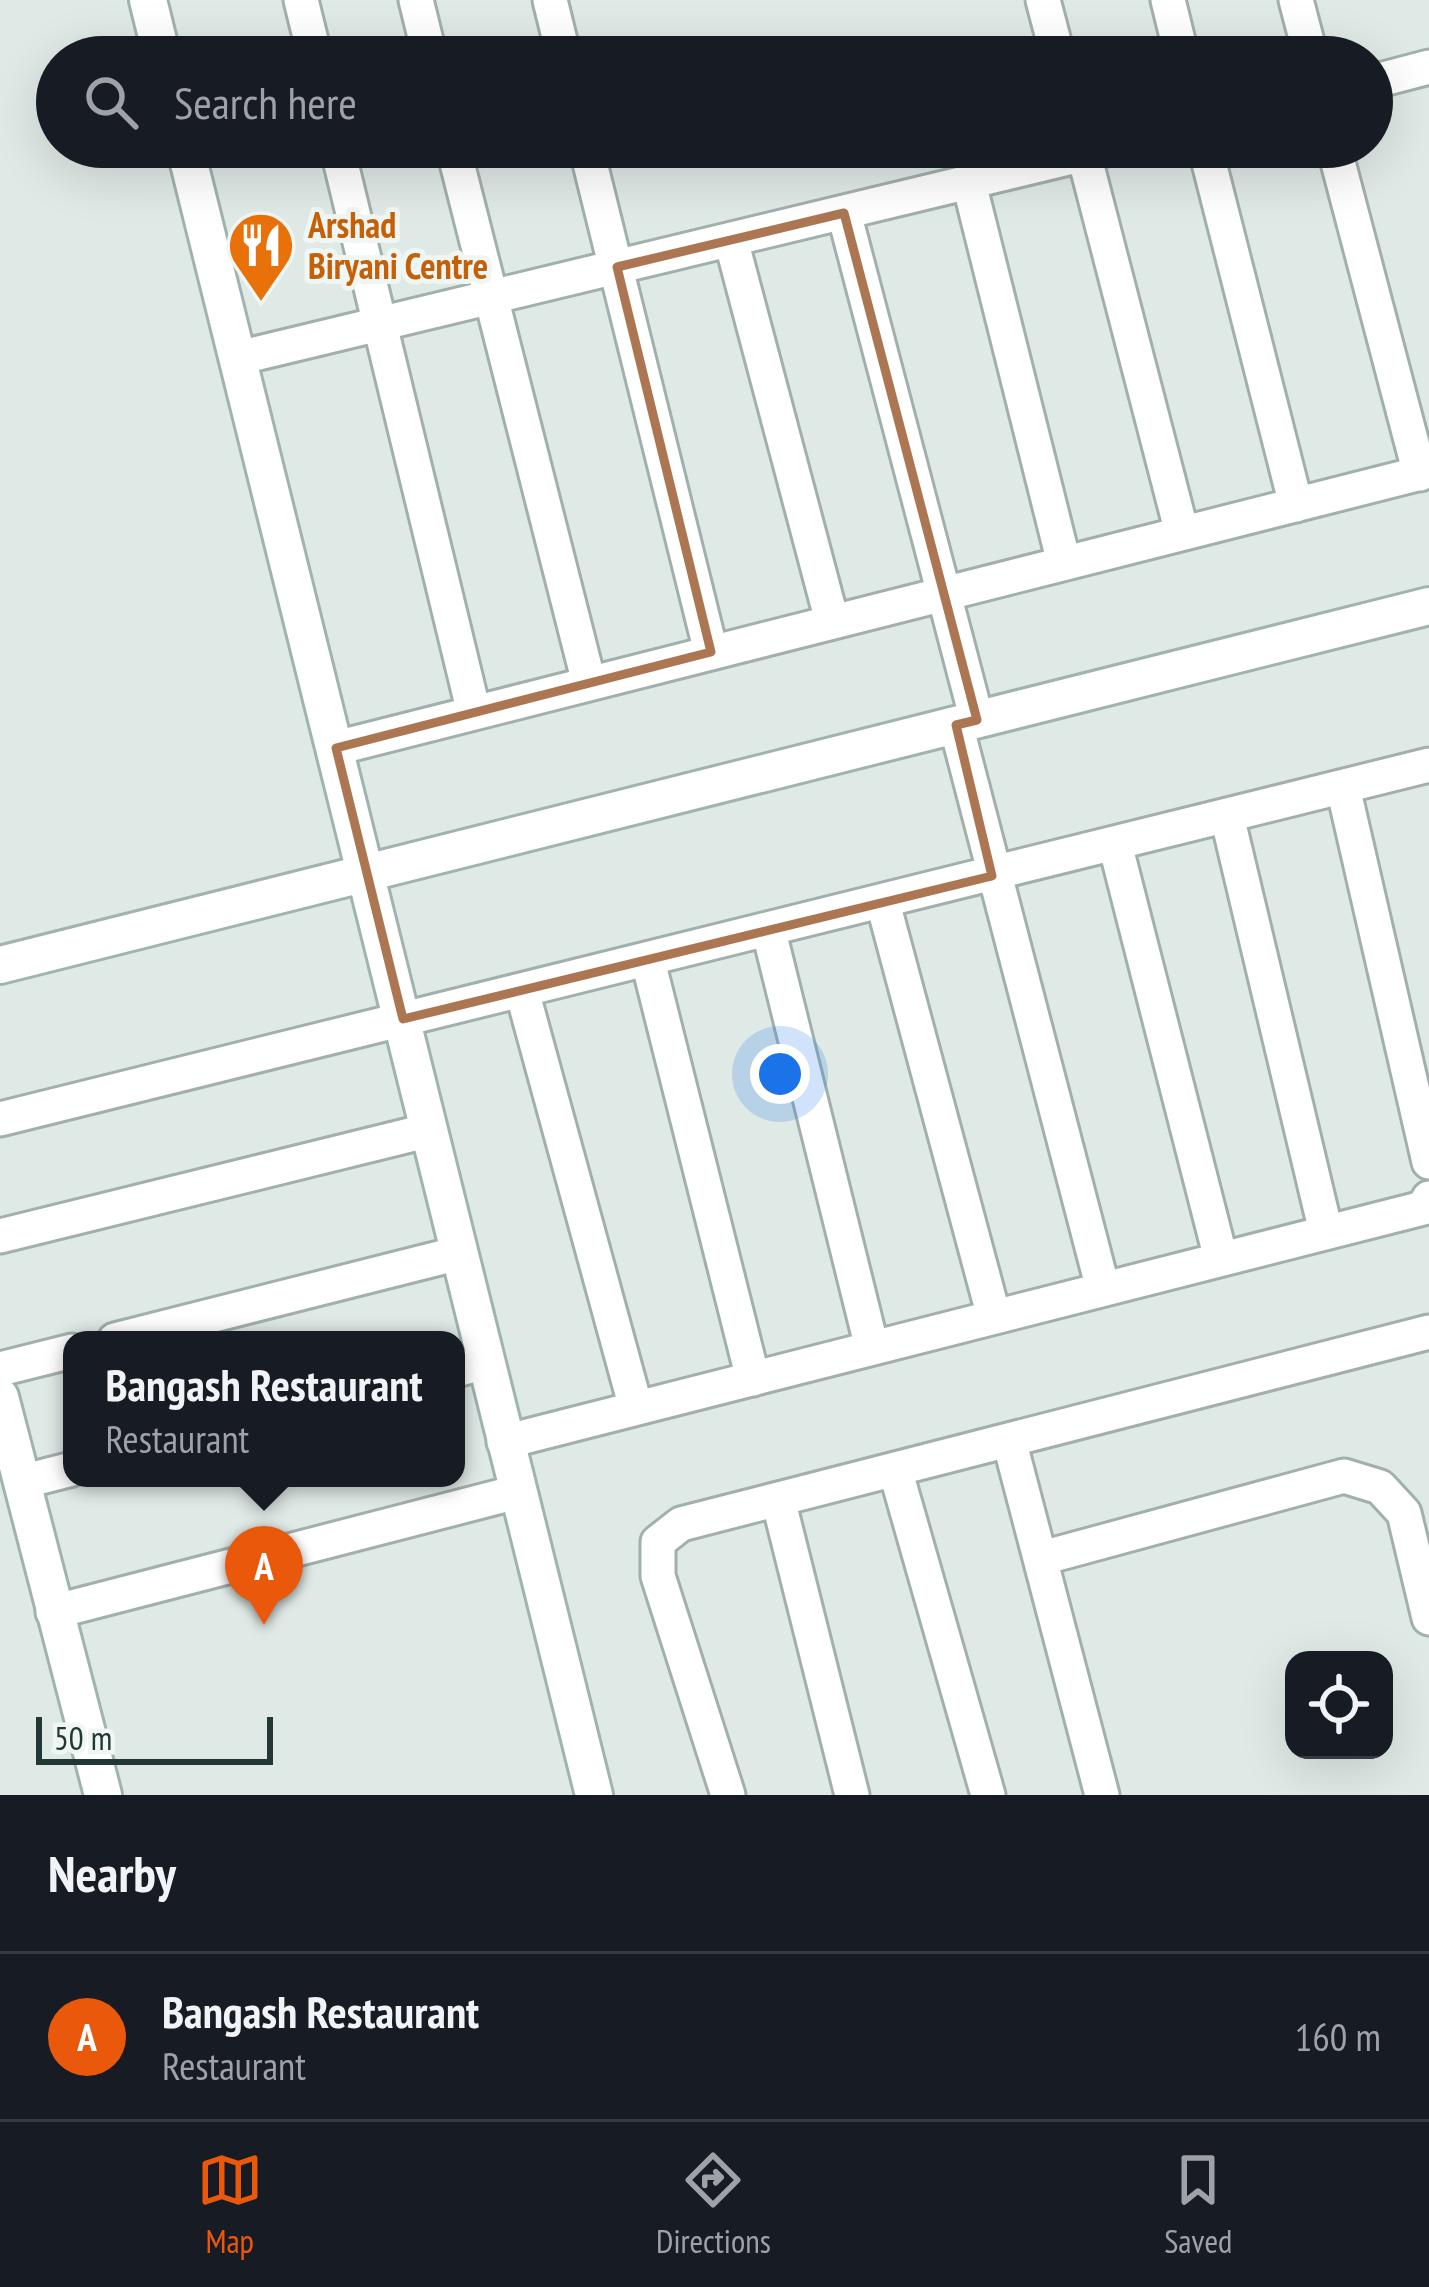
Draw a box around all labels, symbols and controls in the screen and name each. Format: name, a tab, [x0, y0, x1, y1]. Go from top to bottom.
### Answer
search box	[36, 36, 1393, 168]
icon: search	[78, 69, 144, 135]
text: Search here	[174, 73, 357, 131]
place label: Arshad Biryani Centre	[307, 201, 488, 289]
restaurant icon: Arshad Biryani Centre	[226, 210, 296, 304]
your location	[750, 1044, 810, 1104]
popup	[63, 1331, 465, 1487]
text: Bangash Restaurant	[105, 1355, 423, 1413]
text: Restaurant	[105, 1413, 249, 1464]
pin: A	[225, 1526, 303, 1625]
map controls	[1285, 1651, 1393, 1759]
button: locate	[1285, 1651, 1393, 1759]
scale bar	[36, 1711, 273, 1764]
text: 50 m	[54, 1716, 112, 1759]
text: Nearby	[48, 1840, 176, 1906]
text: Bangash Restaurant	[162, 1982, 479, 2040]
text: A	[77, 2011, 97, 2062]
text: 160 m	[1295, 2011, 1381, 2062]
text: Restaurant	[162, 2040, 306, 2091]
tab: Map	[197, 2147, 263, 2262]
tab: Directions	[656, 2147, 771, 2262]
tab: Saved	[1164, 2147, 1232, 2262]

